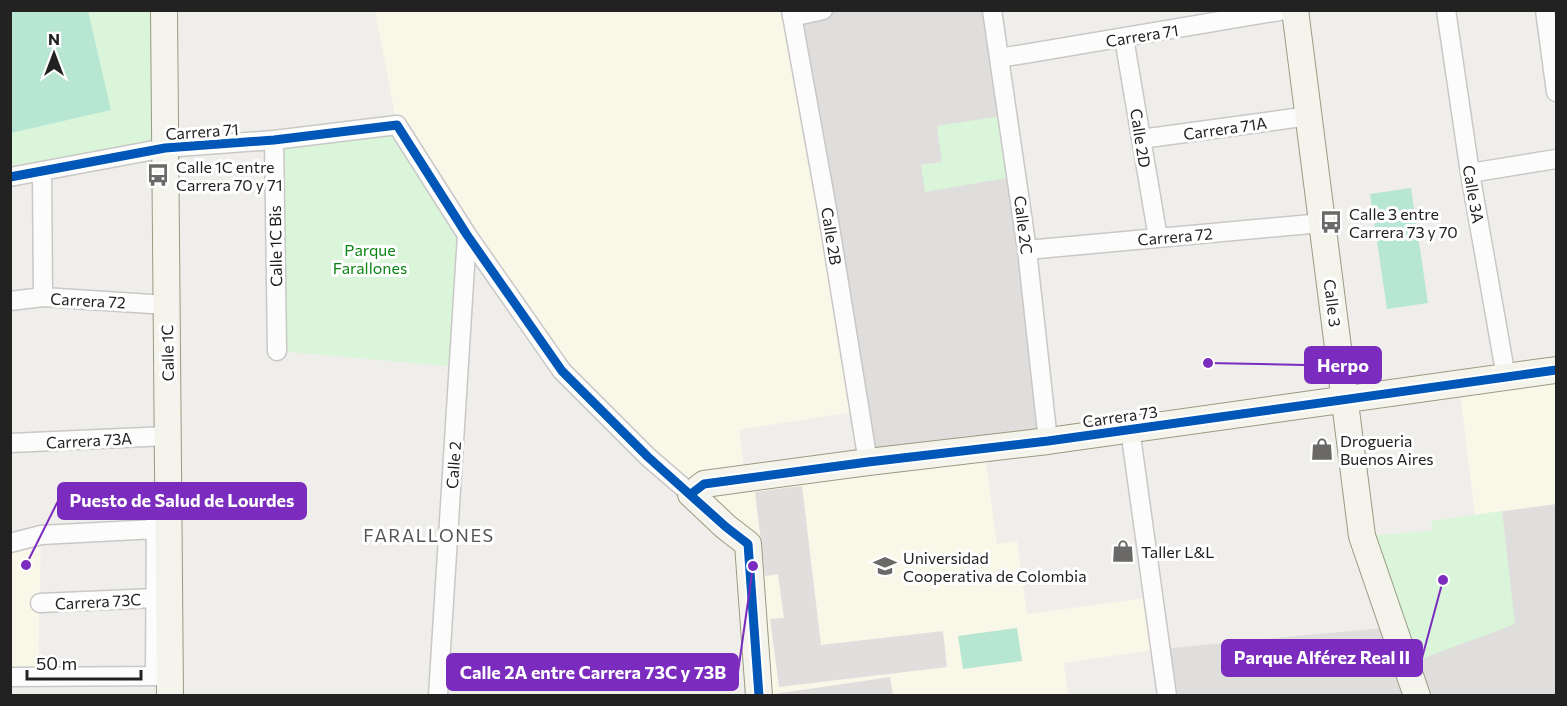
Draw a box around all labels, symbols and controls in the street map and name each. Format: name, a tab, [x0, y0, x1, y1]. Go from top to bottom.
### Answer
street label: Carrera 71	[1104, 20, 1180, 50]
north arrow	[24, 24, 84, 84]
text: N	[48, 29, 60, 48]
street label: Calle 2D	[1127, 107, 1155, 169]
street label: Carrera 71A	[1182, 113, 1268, 143]
street label: Carrera 71	[165, 119, 239, 143]
place label: Calle 1C entre Carrera 70 y 71	[176, 157, 282, 194]
bus stop icon: Calle 1C entre Carrera 70 y 71	[145, 162, 171, 188]
street label: Calle 3A	[1460, 163, 1488, 225]
street label: Calle 2C	[1011, 195, 1037, 255]
place label: Calle 3 entre Carrera 73 y 70	[1349, 204, 1458, 241]
street label: Calle 1C Bis	[265, 205, 285, 287]
street label: Calle 2B	[818, 206, 846, 266]
bus stop icon: Calle 3 entre Carrera 73 y 70	[1318, 209, 1344, 235]
street label: Carrera 72	[1137, 223, 1213, 249]
park label: Parque Farallones	[333, 240, 407, 277]
street label: Calle 3	[1321, 278, 1345, 328]
street label: Carrera 72	[50, 289, 126, 311]
street label: Calle 1C	[157, 324, 177, 382]
callout: Herpo	[1305, 347, 1381, 383]
text: Herpo	[1317, 354, 1369, 376]
street label: Carrera 73	[1081, 401, 1159, 431]
street label: Carrera 73A	[45, 428, 133, 452]
place label: Drogueria Buenos Aires	[1340, 431, 1434, 468]
shop icon: Drogueria Buenos Aires	[1309, 436, 1335, 462]
street label: Calle 2	[442, 440, 464, 490]
callout: Puesto de Salud de Lourdes	[58, 483, 306, 519]
text: Puesto de Salud de Lourdes	[70, 489, 294, 511]
district label: FARALLONES	[363, 524, 495, 546]
shop icon: Taller L&L	[1110, 538, 1136, 564]
place label: Taller L&L	[1141, 542, 1214, 561]
place label: Universidad Cooperativa de Colombia	[903, 548, 1087, 585]
school or university icon: Universidad Cooperativa de Colombia	[872, 553, 898, 579]
street label: Carrera 73C	[54, 589, 142, 613]
callout: Parque Alférez Real II	[1222, 640, 1422, 676]
scale bar	[27, 643, 141, 681]
text: Parque Alférez Real II	[1234, 646, 1410, 668]
text: 50 m	[36, 652, 77, 674]
callout: Calle 2A entre Carrera 73C y 73B	[447, 654, 738, 690]
text: Calle 2A entre Carrera 73C y 73B	[460, 661, 726, 683]

